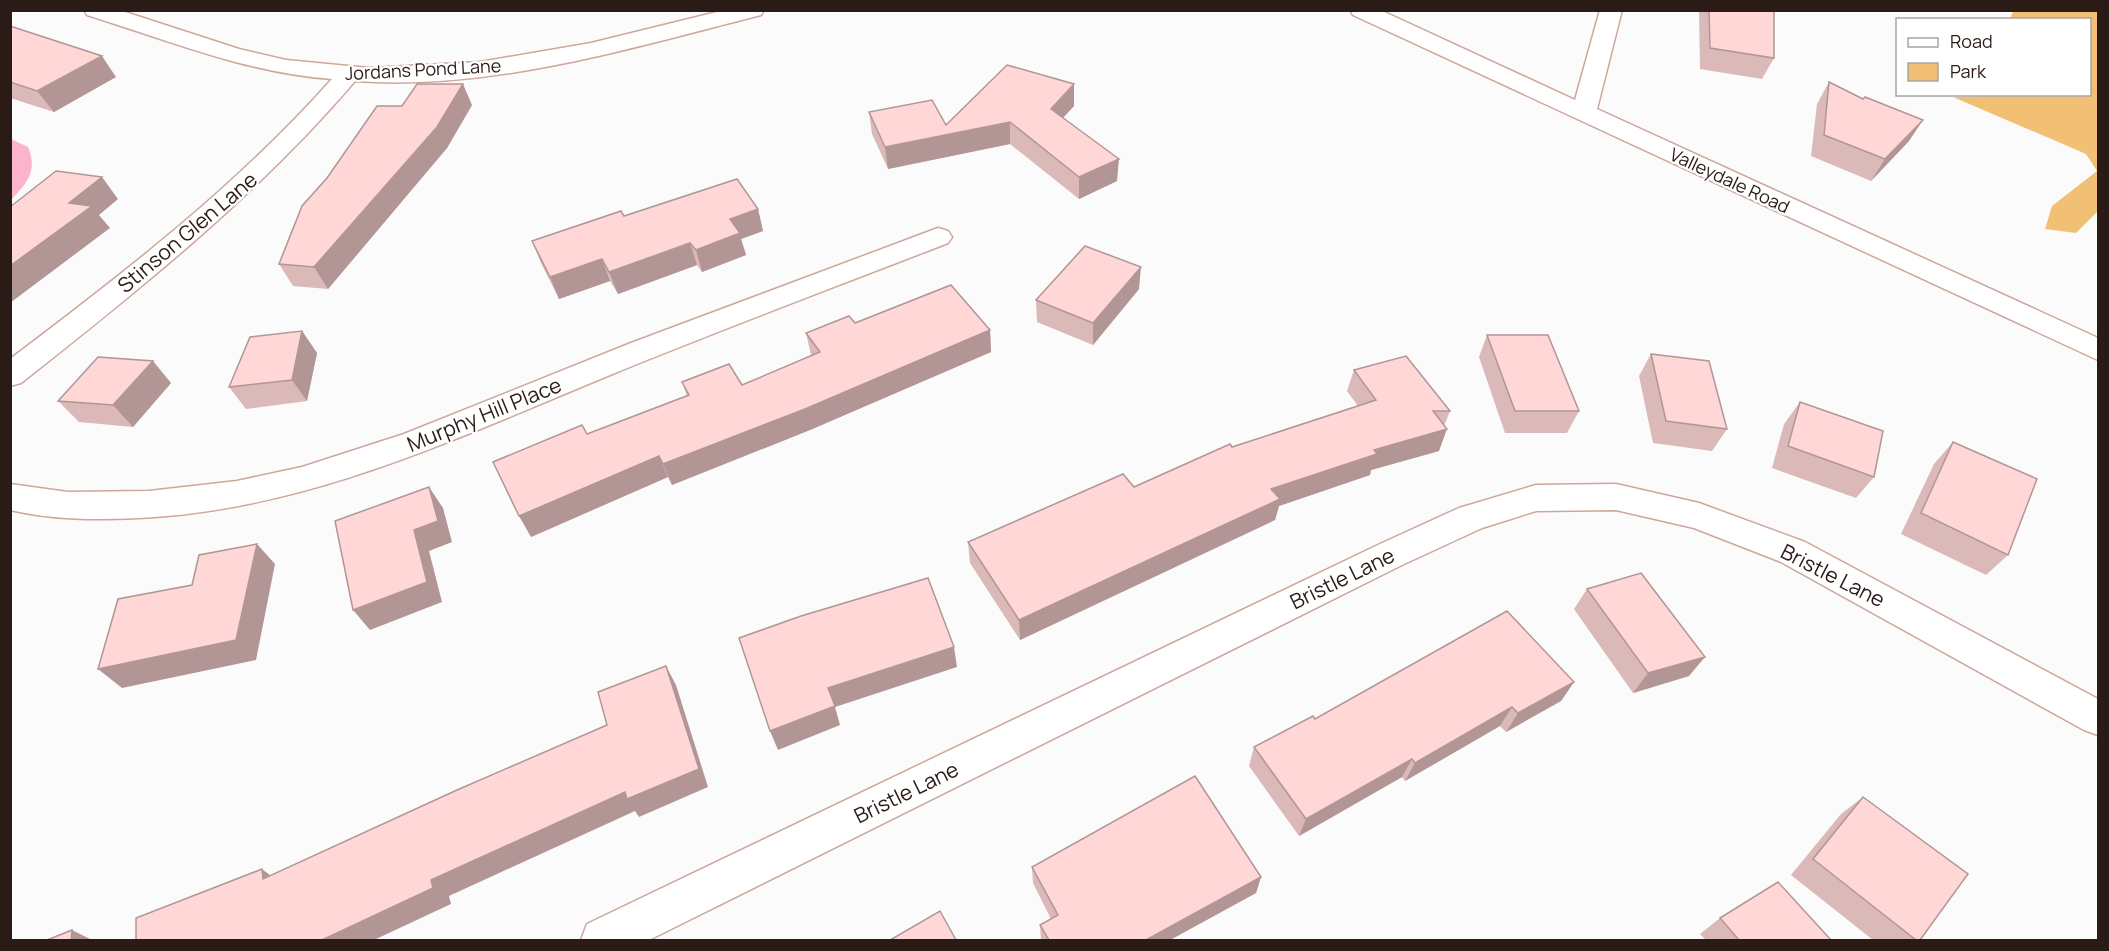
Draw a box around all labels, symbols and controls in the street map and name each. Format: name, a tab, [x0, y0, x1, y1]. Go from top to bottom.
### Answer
legend	[1896, 18, 2091, 96]
text: Road	[1950, 29, 1993, 53]
street label: Jordans Pond Lane	[344, 53, 502, 85]
text: Park	[1950, 59, 1987, 83]
street label: Valleydale Road	[1666, 142, 1794, 218]
street label: Stinson Glen Lane	[111, 165, 263, 299]
street label: Murphy Hill Place	[403, 370, 565, 458]
street label: Bristle Lane	[1776, 537, 1890, 613]
street label: Bristle Lane	[1285, 541, 1399, 615]
street label: Bristle Lane	[849, 755, 963, 829]

